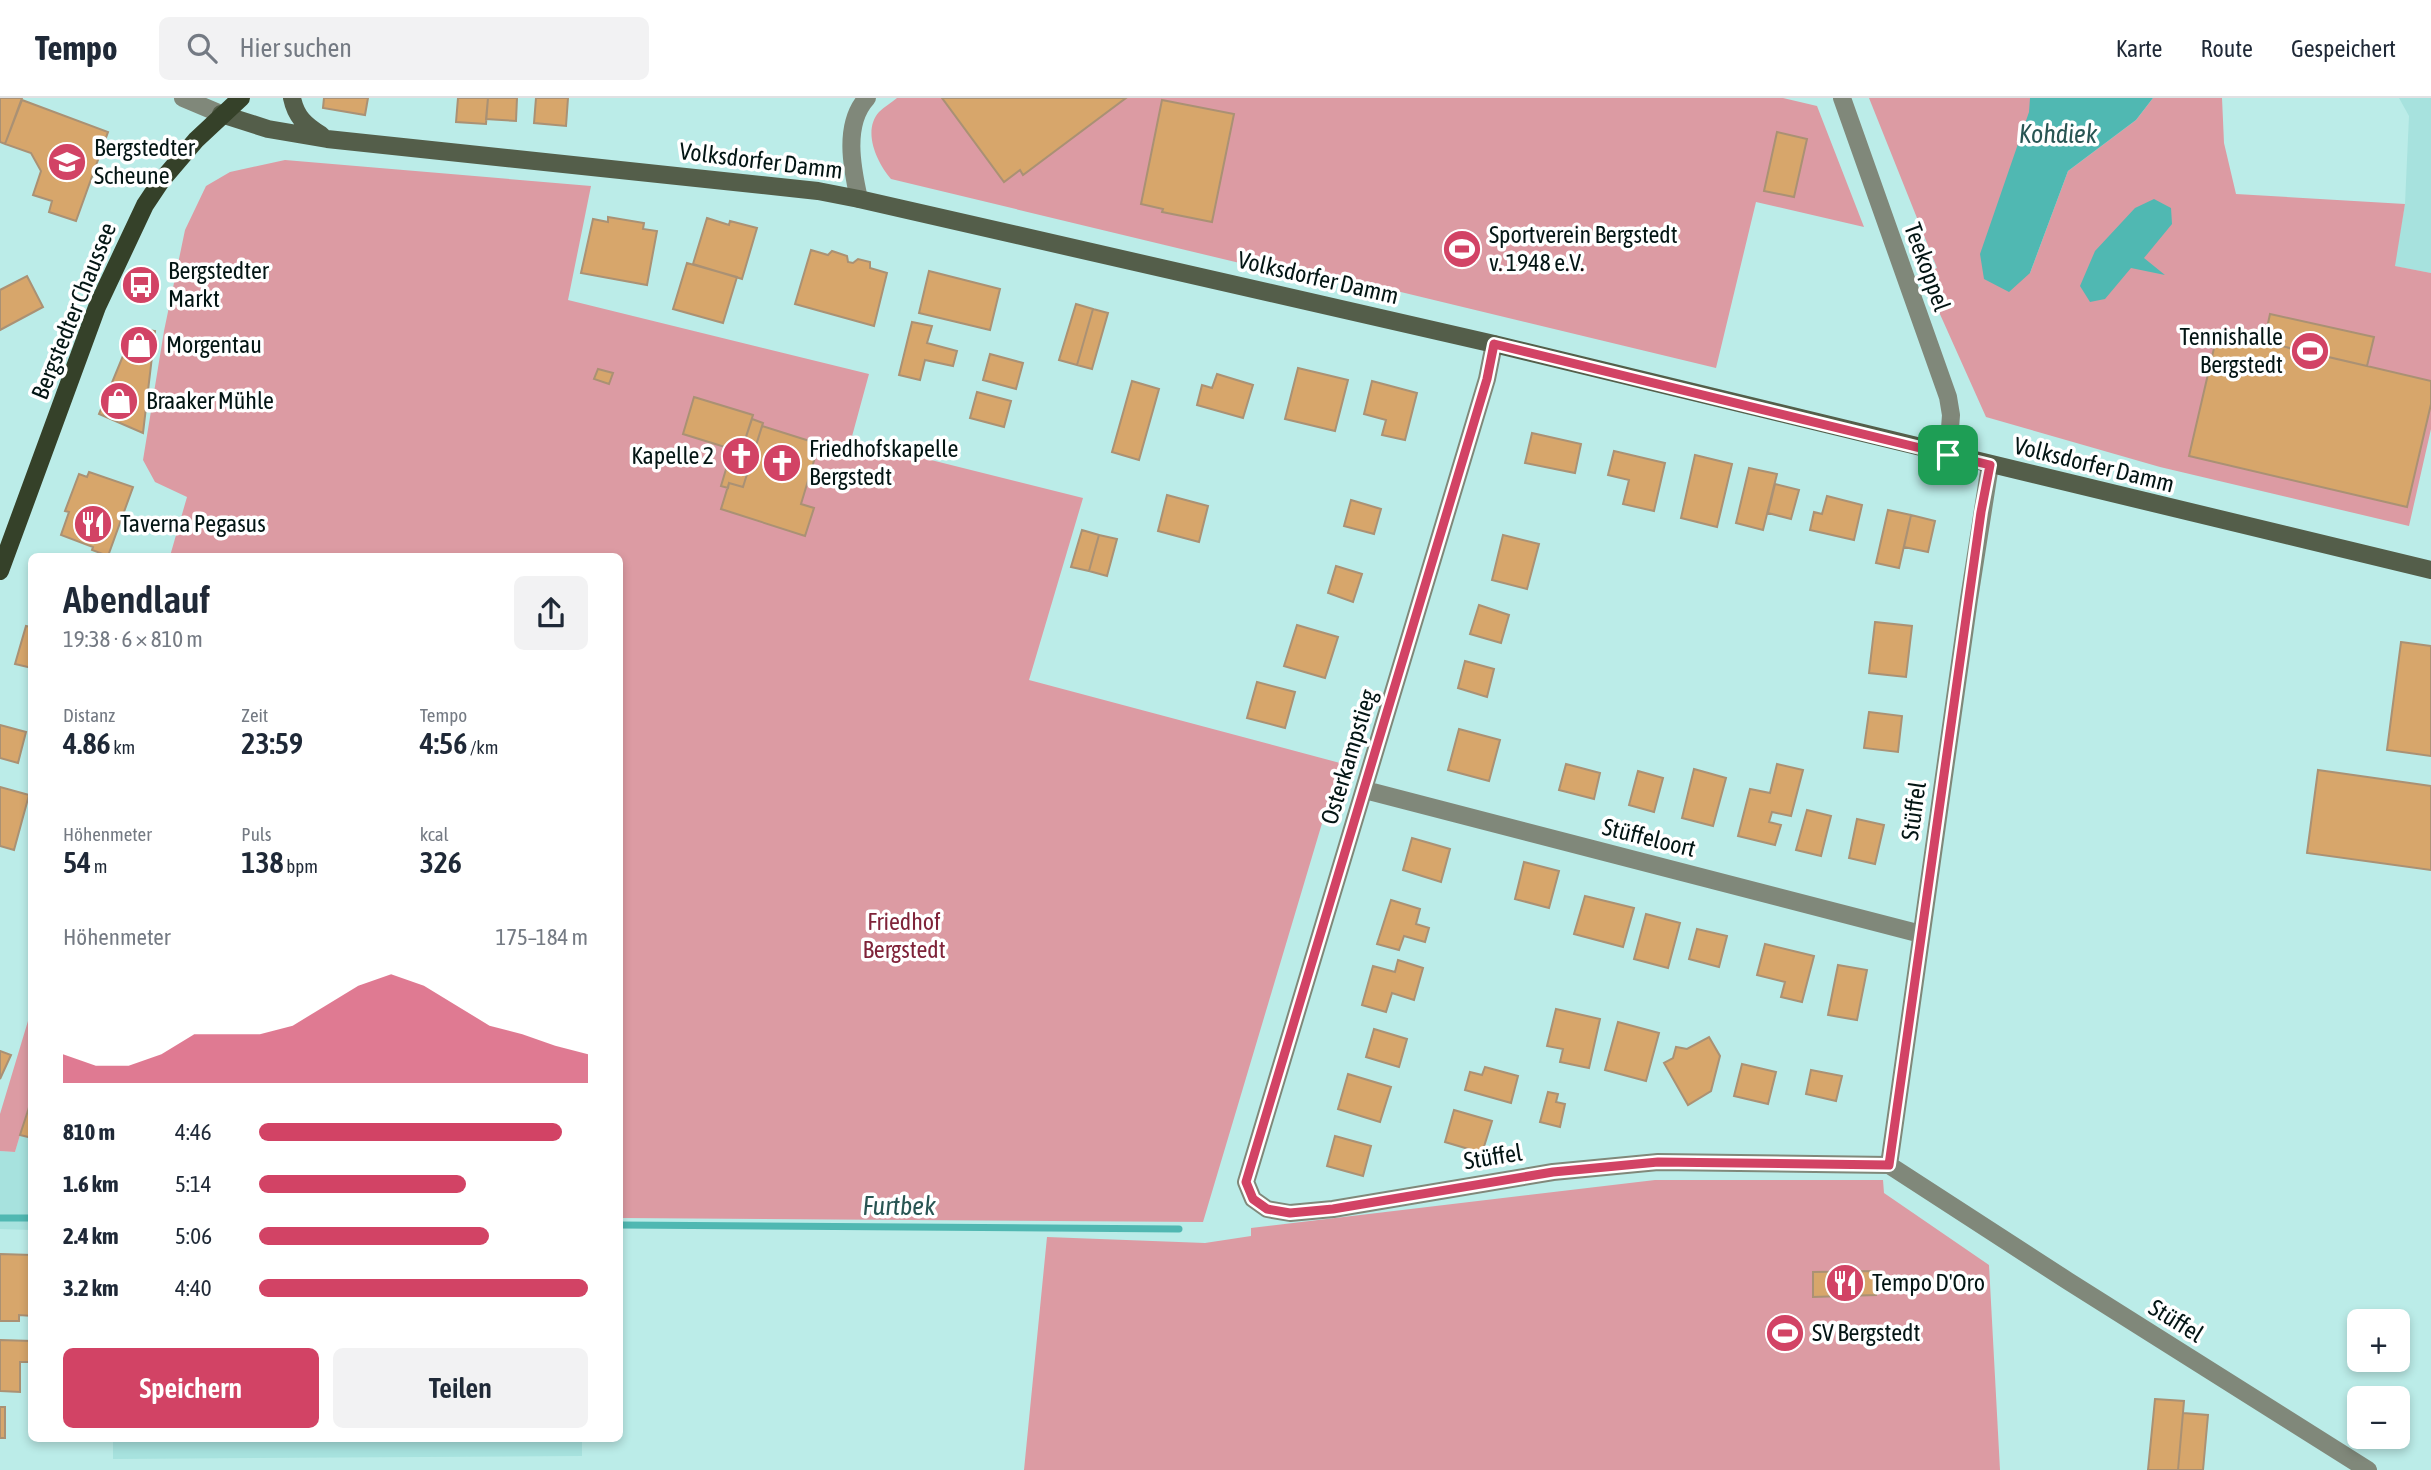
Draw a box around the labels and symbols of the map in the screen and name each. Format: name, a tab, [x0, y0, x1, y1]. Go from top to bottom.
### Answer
water label: Kohdiek	[2019, 119, 2098, 149]
place label: Bergstedter Scheune	[94, 134, 196, 189]
street label: Volksdorfer Damm	[678, 137, 844, 184]
school or university icon: Bergstedter Scheune	[46, 141, 88, 183]
street label: Bergstedter Chaussee	[26, 219, 121, 403]
street label: Teekoppel	[1899, 219, 1956, 315]
place label: Sportverein Bergstedt v. 1948 e.V.	[1489, 221, 1678, 276]
sports icon: Sportverein Bergstedt v. 1948 e.V.	[1441, 228, 1483, 270]
street label: Volksdorfer Damm	[1235, 246, 1401, 309]
place label: Bergstedter Markt	[168, 257, 270, 312]
bus stop icon: Bergstedter Markt	[120, 264, 162, 306]
place label: Tennishalle Bergstedt	[2180, 323, 2283, 378]
shop icon: Morgentau	[118, 324, 160, 366]
sports icon: Tennishalle Bergstedt	[2289, 330, 2331, 372]
place label: Morgentau	[166, 331, 262, 358]
shop icon: Braaker Mühle	[98, 380, 140, 422]
place label: Braaker Mühle	[146, 387, 274, 414]
pin	[1918, 425, 1978, 485]
street label: Volksdorfer Damm	[2011, 432, 2177, 497]
church icon: Kapelle 2	[720, 435, 762, 477]
place label: Friedhofskapelle Bergstedt	[809, 435, 958, 490]
place label: Kapelle 2	[631, 442, 714, 469]
church icon: Friedhofskapelle Bergstedt	[761, 442, 803, 484]
restaurant icon: Taverna Pegasus	[72, 503, 114, 545]
place label: Taverna Pegasus	[120, 510, 266, 537]
street label: Osterkampstieg	[1315, 685, 1382, 828]
street label: Stüffel	[1896, 779, 1931, 842]
street label: Stüffeloort	[1600, 813, 1699, 862]
park label: Friedhof Bergstedt	[862, 908, 946, 963]
street label: Stüffel	[1462, 1138, 1525, 1174]
water label: Furtbek	[862, 1191, 936, 1221]
restaurant icon: Tempo D'Oro	[1824, 1262, 1866, 1304]
place label: Tempo D'Oro	[1872, 1269, 1985, 1296]
street label: Stüffel	[2144, 1294, 2209, 1348]
sports icon: SV Bergstedt	[1764, 1312, 1806, 1354]
place label: SV Bergstedt	[1812, 1319, 1920, 1346]

